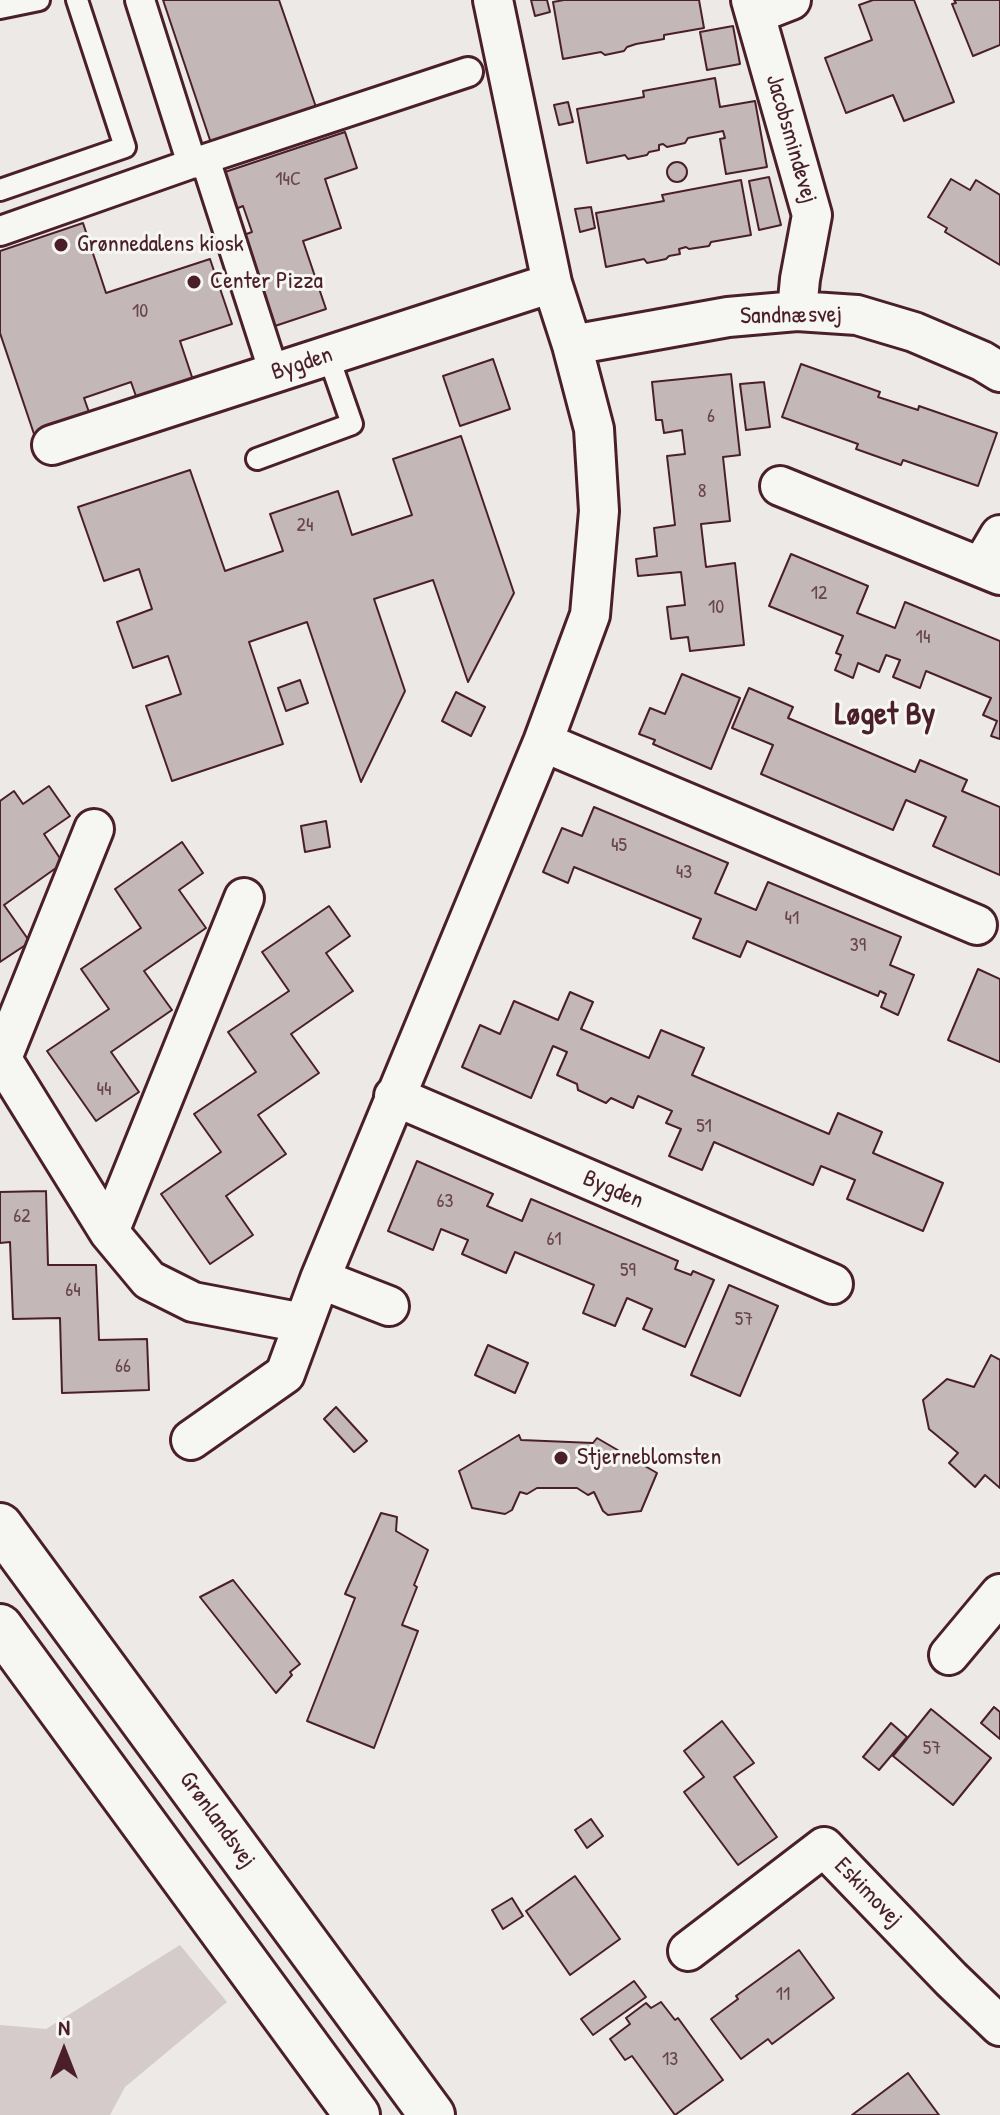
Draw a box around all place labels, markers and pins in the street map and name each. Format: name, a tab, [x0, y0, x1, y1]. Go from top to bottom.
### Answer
place label: Grønnedalens kiosk	[77, 231, 244, 259]
marker: Grønnedalens kiosk	[52, 236, 70, 254]
place label: Center Pizza	[210, 268, 323, 296]
marker: Center Pizza	[185, 273, 203, 291]
place label: Stjerneblomsten	[577, 1444, 721, 1472]
marker: Stjerneblomsten	[552, 1449, 570, 1467]

